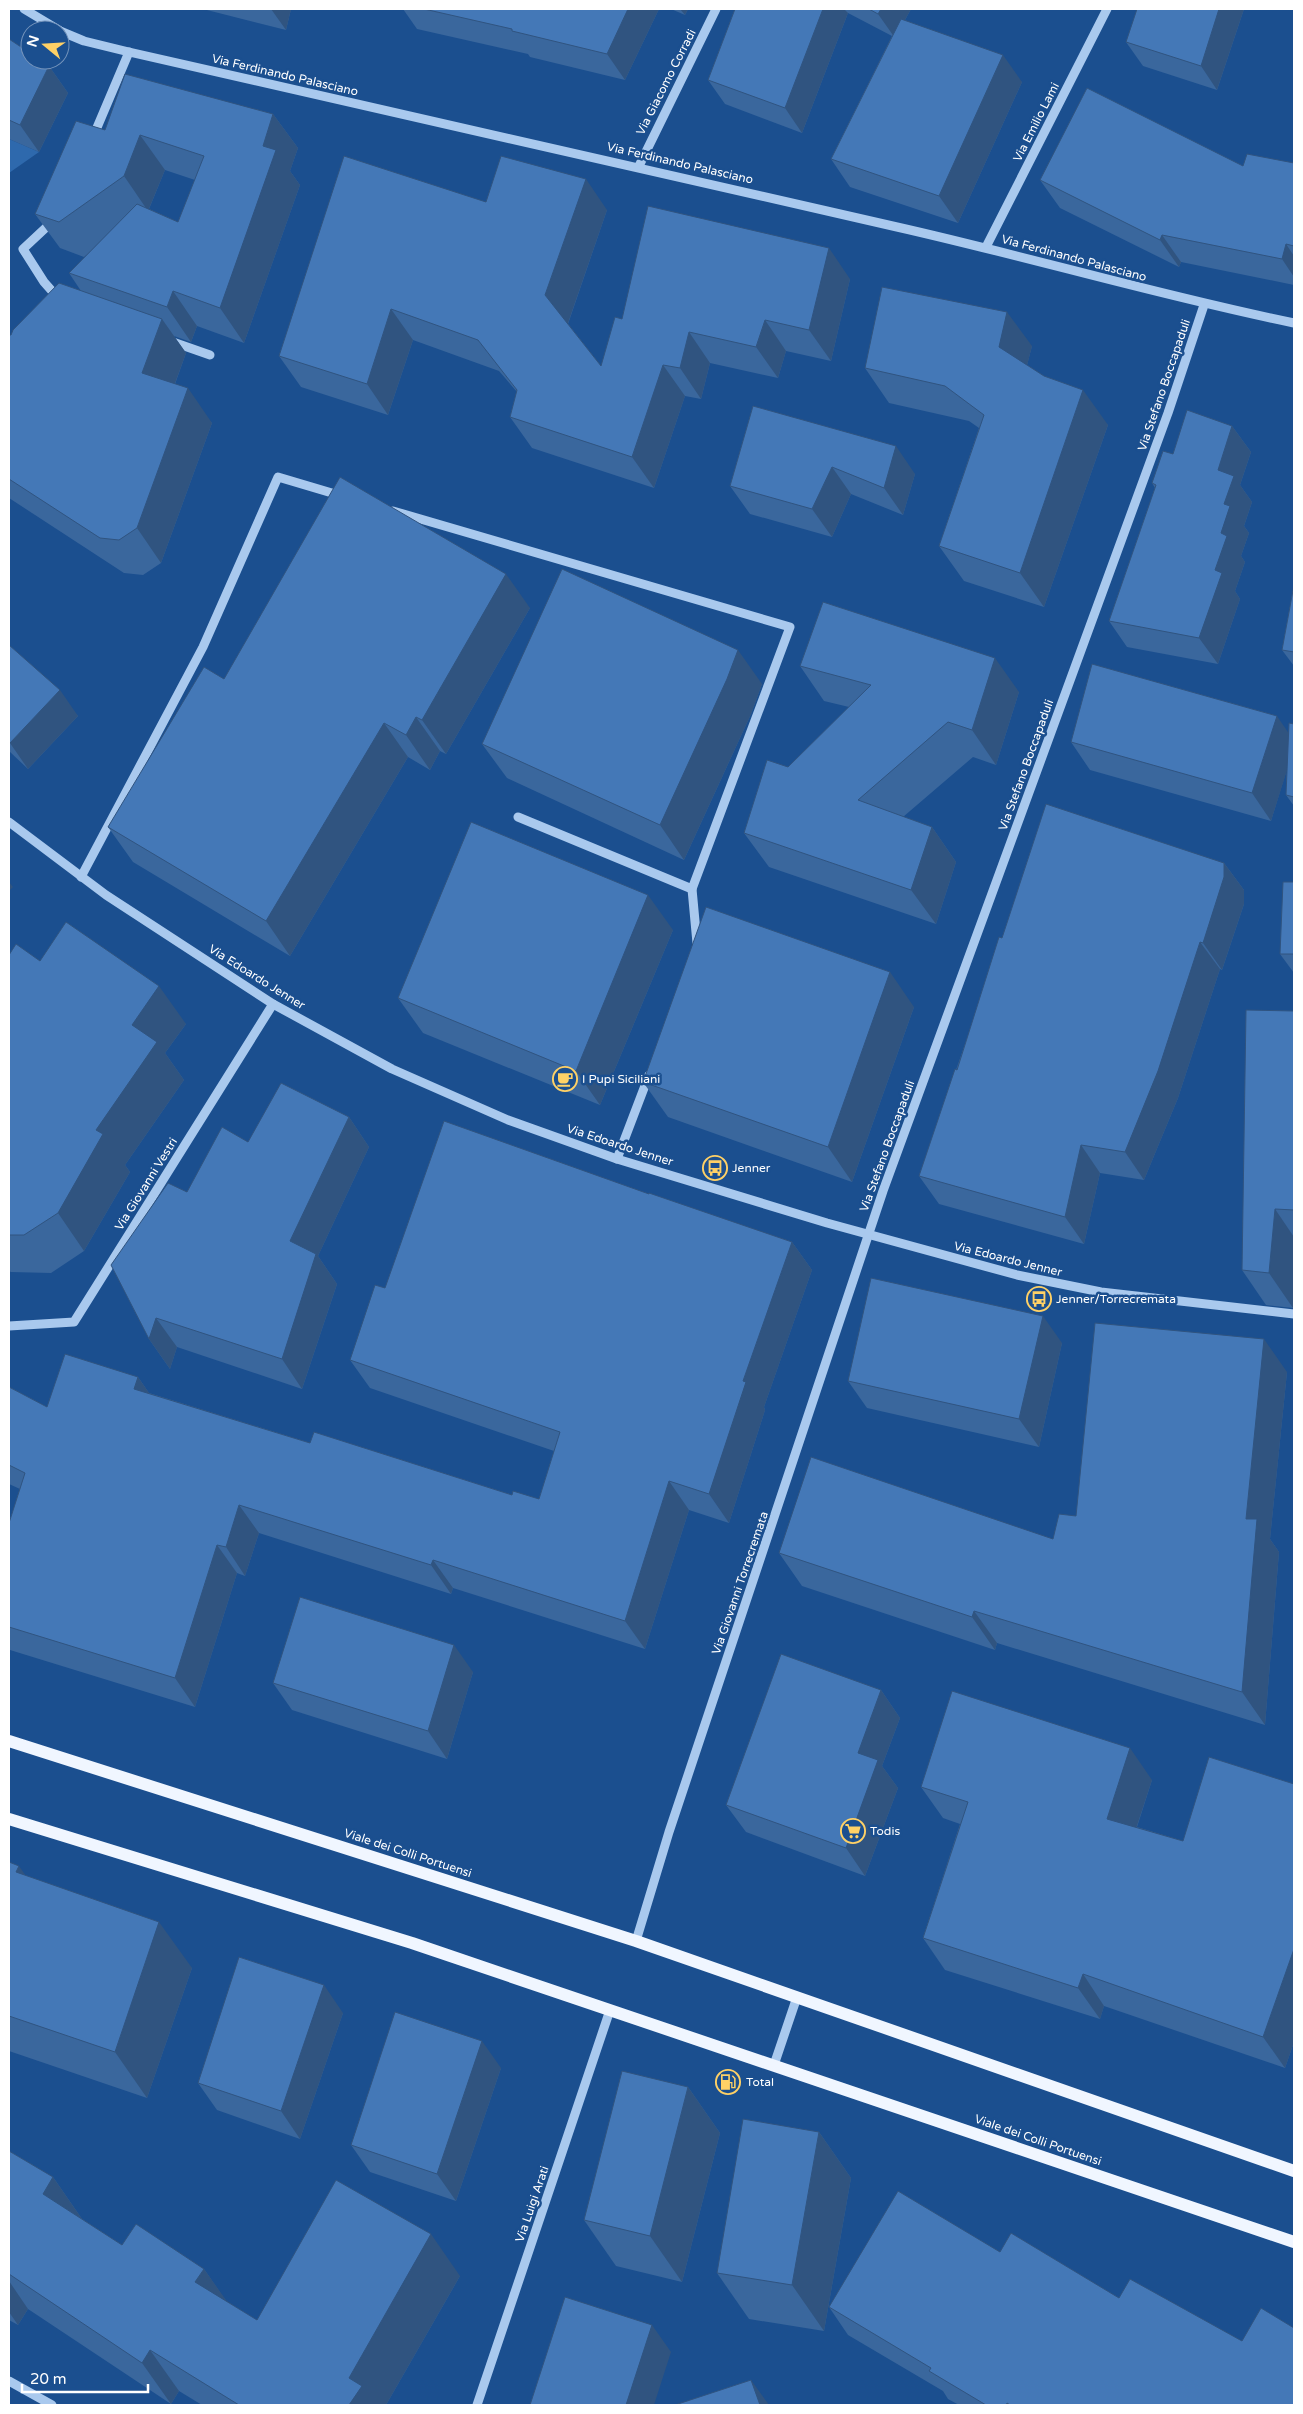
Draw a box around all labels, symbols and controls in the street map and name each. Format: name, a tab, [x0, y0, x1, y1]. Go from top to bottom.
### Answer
north arrow	[20, 20, 70, 70]
street label: Via Giacomo Corradi	[633, 27, 699, 137]
text: N	[23, 33, 43, 49]
street label: Via Ferdinando Palasciano	[210, 51, 360, 99]
street label: Via Emilio Lami	[1010, 80, 1062, 164]
street label: Via Ferdinando Palasciano	[605, 139, 755, 187]
street label: Via Ferdinando Palasciano	[1000, 232, 1148, 284]
street label: Via Stefano Boccapaduli	[1135, 317, 1193, 453]
street label: Via Stefano Boccapaduli	[996, 698, 1056, 832]
street label: Via Edoardo Jenner	[206, 942, 308, 1013]
cafe icon: I Pupi Siciliani	[552, 1066, 578, 1092]
place label: I Pupi Siciliani	[582, 1072, 660, 1086]
street label: Via Stefano Boccapaduli	[857, 1079, 917, 1213]
street label: Via Edoardo Jenner	[565, 1121, 675, 1169]
street label: Via Giovanni Vestri	[112, 1135, 180, 1233]
bus stop icon: Jenner	[702, 1155, 728, 1181]
place label: Jenner	[732, 1161, 771, 1175]
street label: Via Edoardo Jenner	[952, 1239, 1064, 1279]
bus stop icon: Jenner/Torrecremata	[1026, 1286, 1052, 1312]
place label: Jenner/Torrecremata	[1056, 1292, 1176, 1306]
street label: Via Giovanni Torrecremata	[709, 1510, 771, 1656]
supermarket icon: Todis	[840, 1818, 866, 1844]
place label: Todis	[870, 1824, 900, 1838]
street label: Viale dei Colli Portuensi	[342, 1826, 474, 1880]
fuel station icon: Total	[715, 2069, 741, 2095]
place label: Total	[746, 2075, 774, 2089]
street label: Viale dei Colli Portuensi	[973, 2112, 1103, 2168]
street label: Via Luigi Arati	[512, 2164, 552, 2244]
scale bar	[22, 2362, 149, 2394]
text: 20 m	[30, 2370, 67, 2388]

